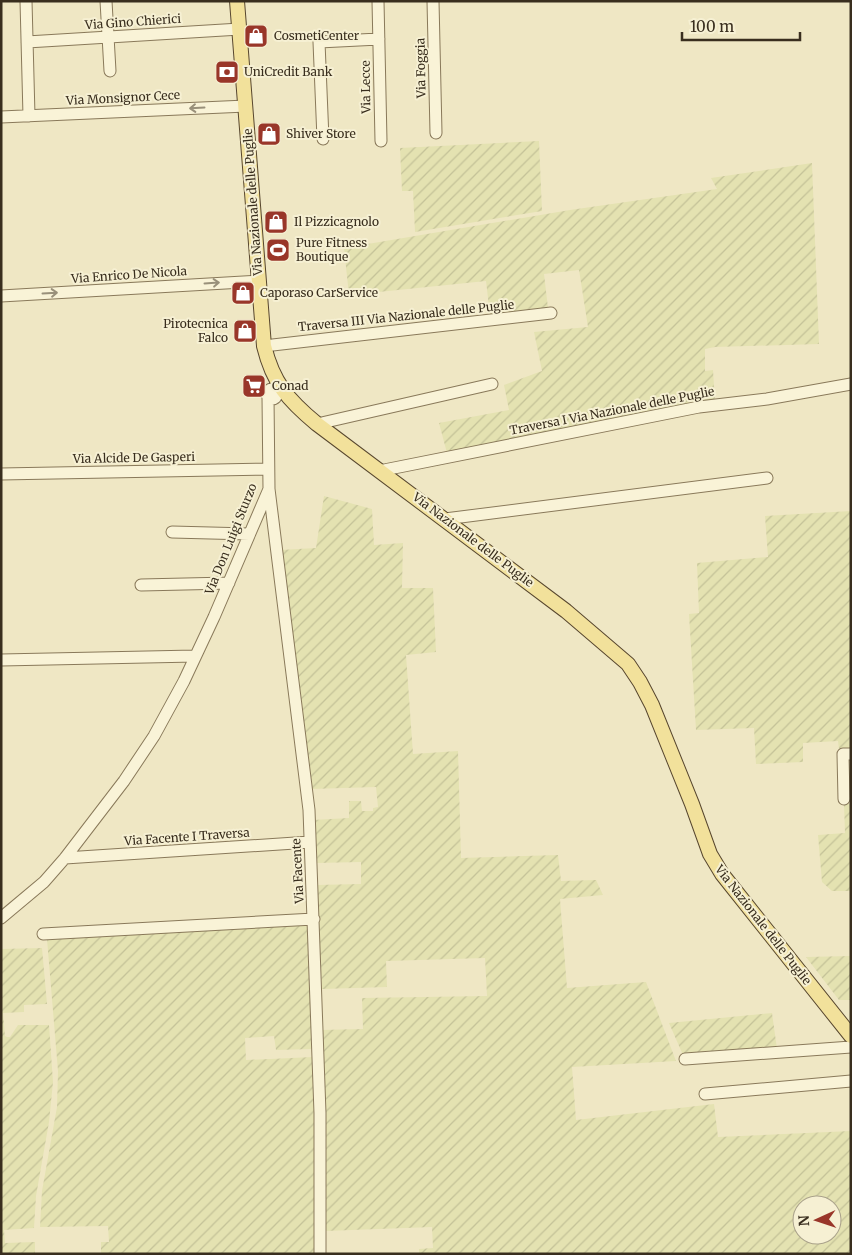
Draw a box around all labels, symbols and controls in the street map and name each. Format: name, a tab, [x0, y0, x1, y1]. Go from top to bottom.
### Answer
scale bar	[682, 10, 800, 42]
street label: Via Gino Chierici	[83, 11, 182, 32]
text: 100 m	[690, 17, 734, 36]
shop icon: CosmetiCenter	[243, 23, 269, 49]
place label: CosmetiCenter	[274, 28, 360, 43]
street label: Via Foggia	[412, 37, 429, 99]
bank icon: UniCredit Bank	[214, 59, 240, 85]
street label: Via Lecce	[358, 60, 373, 115]
place label: UniCredit Bank	[244, 64, 333, 79]
street label: Via Monsignor Cece	[65, 87, 180, 108]
one-way arrow	[189, 104, 205, 113]
shop icon: Shiver Store	[256, 121, 282, 147]
place label: Shiver Store	[286, 126, 356, 141]
street label: Via Nazionale delle Puglie	[240, 128, 265, 277]
shop icon: Il Pizzicagnolo	[263, 209, 289, 235]
place label: Il Pizzicagnolo	[294, 214, 379, 229]
place label: Pure Fitness Boutique	[296, 235, 367, 264]
sports icon: Pure Fitness Boutique	[265, 237, 291, 263]
street label: Via Enrico De Nicola	[70, 263, 188, 286]
one-way arrow	[204, 279, 220, 288]
shop icon: Caporaso CarService	[230, 280, 256, 306]
place label: Caporaso CarService	[260, 285, 378, 300]
one-way arrow	[42, 289, 58, 298]
street label: Traversa III Via Nazionale delle Puglie	[297, 297, 515, 334]
place label: Pirotecnica Falco	[163, 316, 229, 345]
shop icon: Pirotecnica Falco	[232, 318, 258, 344]
supermarket icon: Conad	[241, 373, 267, 399]
place label: Conad	[272, 378, 308, 393]
street label: Traversa I Via Nazionale delle Puglie	[508, 383, 716, 438]
street label: Via Alcide De Gasperi	[72, 449, 195, 466]
street label: Via Don Luigi Sturzo	[201, 481, 260, 598]
street label: Via Nazionale delle Puglie	[409, 489, 537, 590]
street label: Via Facente I Traversa	[123, 825, 251, 848]
street label: Via Facente	[288, 838, 307, 905]
street label: Via Nazionale delle Puglie	[711, 861, 815, 987]
north arrow	[792, 1195, 842, 1245]
text: N	[795, 1215, 813, 1227]

